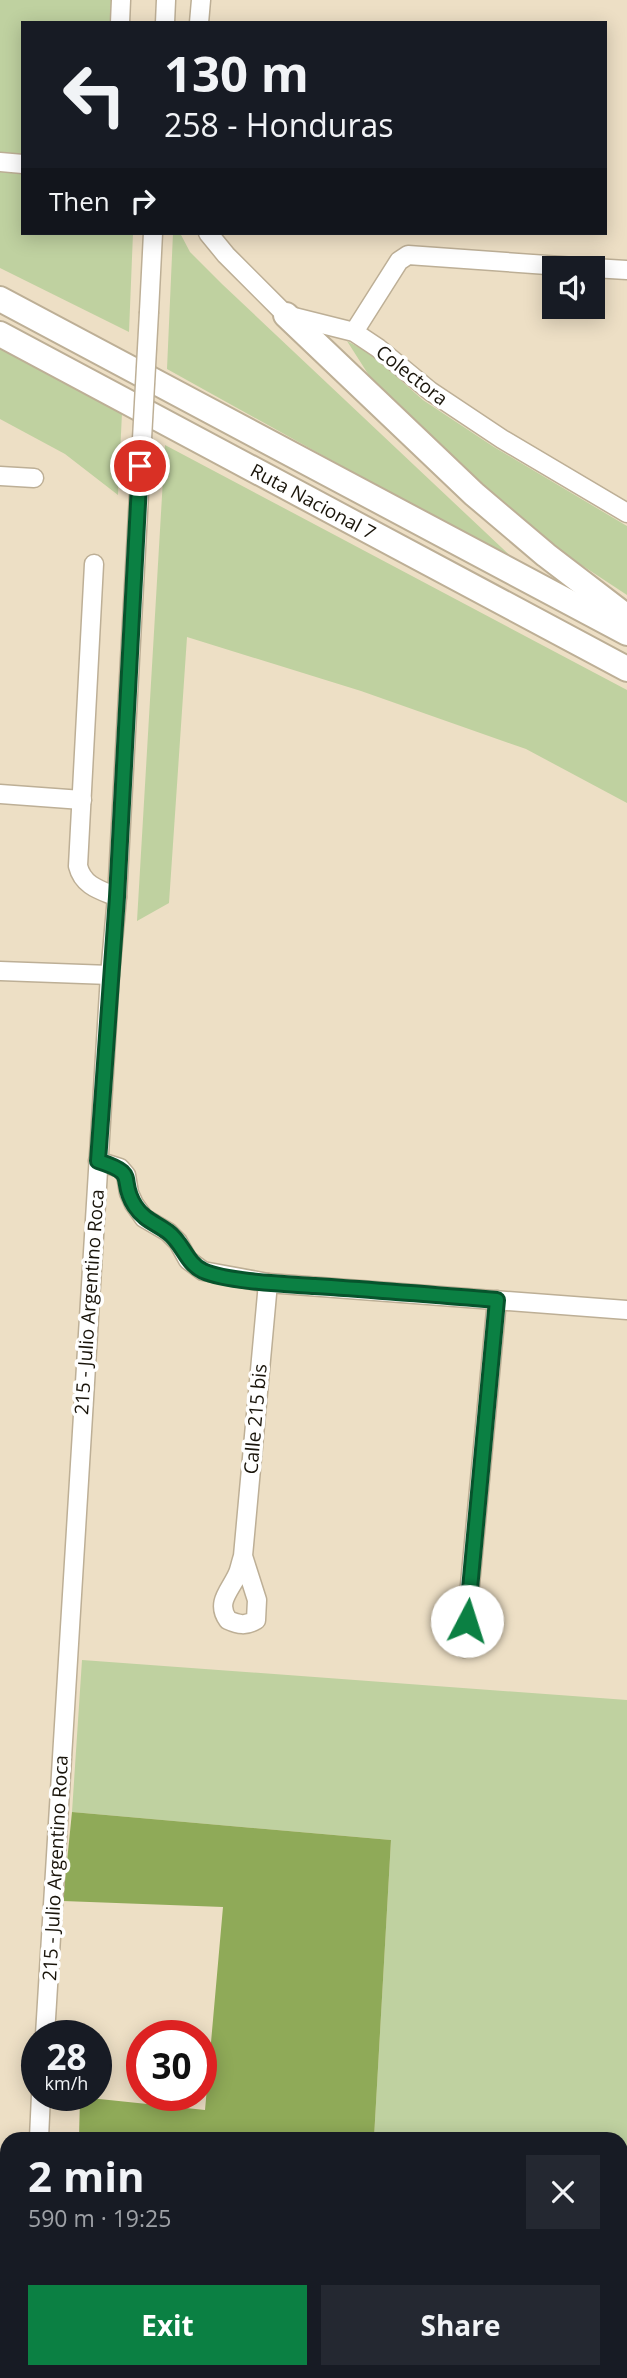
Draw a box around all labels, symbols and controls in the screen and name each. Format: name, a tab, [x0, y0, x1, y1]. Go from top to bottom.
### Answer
text: 130 m	[164, 40, 309, 106]
icon: left	[49, 49, 140, 140]
text: 258 - Honduras	[164, 103, 394, 146]
icon: right	[124, 182, 162, 220]
text: Then	[49, 183, 110, 219]
map controls	[542, 256, 605, 319]
button: sound	[542, 256, 605, 319]
street label: Colectora	[371, 339, 453, 411]
pin	[110, 436, 170, 496]
icon: arrive	[121, 447, 159, 485]
street label: Ruta Nacional 7	[246, 457, 380, 545]
street label: 215 - Julio Argentino Roca	[68, 1188, 110, 1416]
street label: Calle 215 bis	[237, 1363, 273, 1475]
position arrow	[430, 1584, 504, 1658]
street label: 215 - Julio Argentino Roca	[36, 1754, 74, 1982]
speed limit sign: 30	[126, 2020, 217, 2111]
text: 28	[46, 2033, 87, 2080]
text: km/h	[45, 2071, 88, 2095]
text: 2 min	[28, 2147, 145, 2204]
button: close	[526, 2155, 600, 2229]
text: 590 m · 19:25	[28, 2202, 171, 2234]
button: Exit	[28, 2285, 307, 2365]
button: Share	[321, 2285, 600, 2365]

